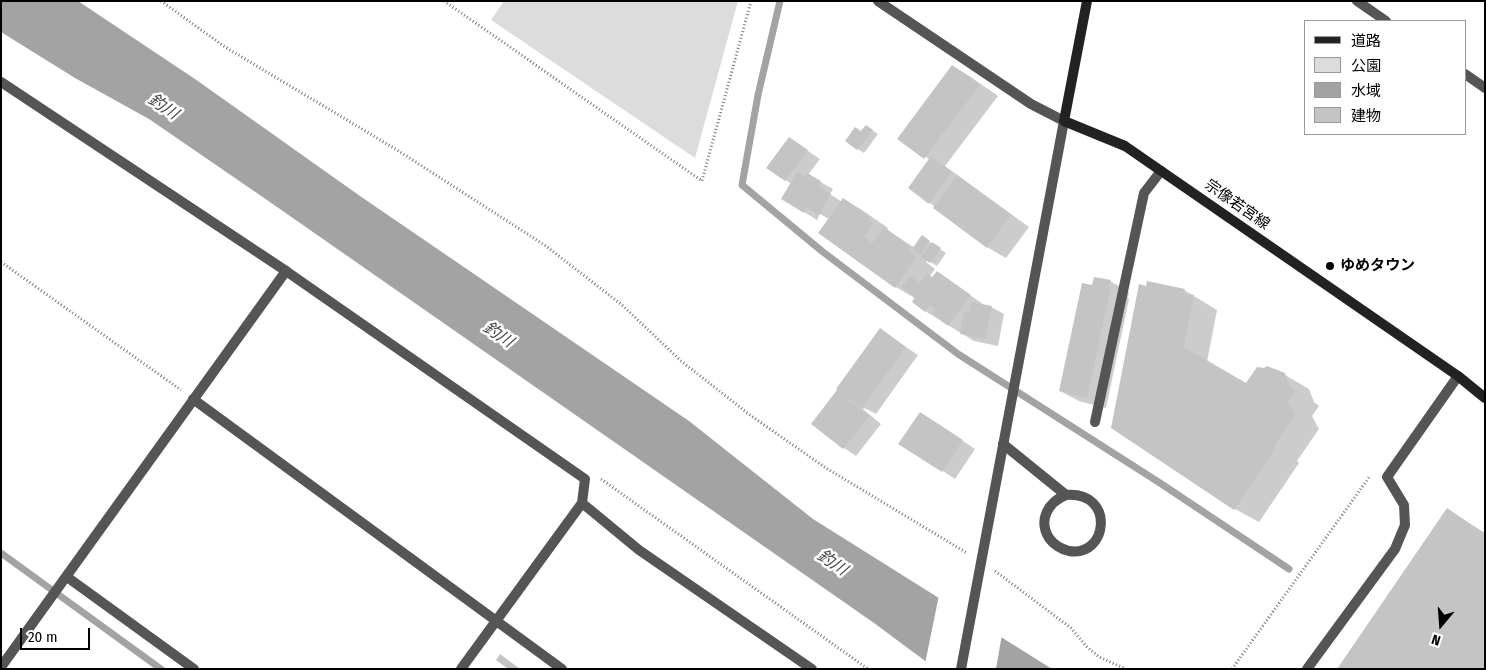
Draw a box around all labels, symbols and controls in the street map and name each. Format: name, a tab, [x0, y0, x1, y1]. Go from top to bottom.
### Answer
legend	[1304, 20, 1466, 135]
text: 道路	[1351, 32, 1381, 50]
text: 公園	[1351, 57, 1381, 75]
text: 水域	[1351, 82, 1381, 100]
water label: 釣川	[144, 90, 182, 124]
text: 建物	[1351, 107, 1381, 125]
street label: 宗像若宮線	[1201, 176, 1273, 234]
place label: ゆめタウン	[1340, 257, 1415, 275]
marker: ゆめタウン	[1324, 260, 1336, 272]
water label: 釣川	[479, 318, 517, 352]
water label: 釣川	[813, 546, 851, 580]
north arrow	[1416, 600, 1466, 650]
scale bar	[22, 618, 92, 650]
text: 20 m	[28, 628, 58, 646]
text: N	[1430, 630, 1443, 649]

